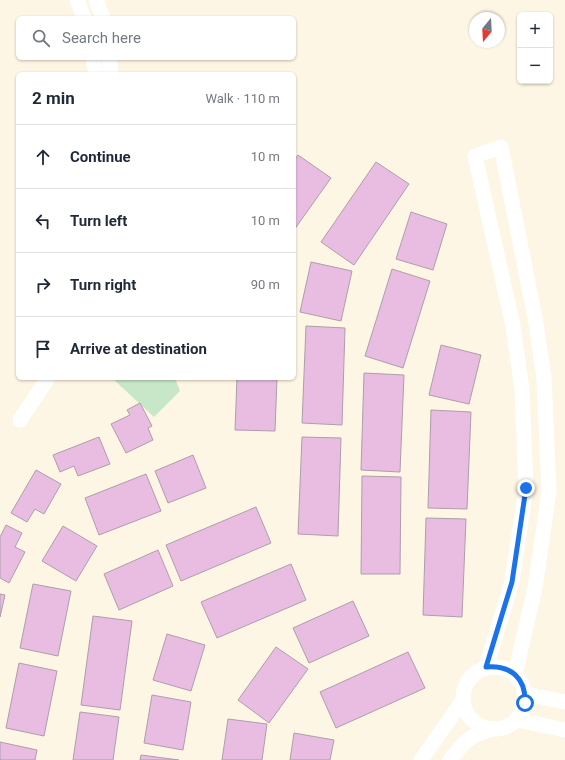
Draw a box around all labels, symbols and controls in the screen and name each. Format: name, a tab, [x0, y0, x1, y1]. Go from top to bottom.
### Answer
north arrow	[469, 12, 505, 48]
map controls	[517, 12, 553, 84]
button: +	[517, 12, 553, 48]
search box	[16, 16, 296, 60]
icon: search	[30, 27, 52, 49]
text: Search here	[62, 29, 141, 47]
button: −	[517, 48, 553, 84]
text: 2 min	[32, 88, 75, 108]
text: Walk · 110 m	[205, 91, 280, 106]
icon: ahead	[32, 146, 54, 168]
text: Continue	[70, 148, 131, 166]
text: 10 m	[251, 149, 280, 164]
icon: left	[32, 210, 54, 232]
text: Turn left	[70, 212, 127, 230]
text: 10 m	[251, 213, 280, 228]
icon: right	[32, 274, 54, 296]
text: Turn right	[70, 276, 136, 294]
text: 90 m	[251, 277, 280, 292]
icon: arrive	[32, 338, 54, 360]
text: Arrive at destination	[70, 340, 207, 358]
route end	[517, 479, 535, 497]
route start	[516, 694, 534, 712]

